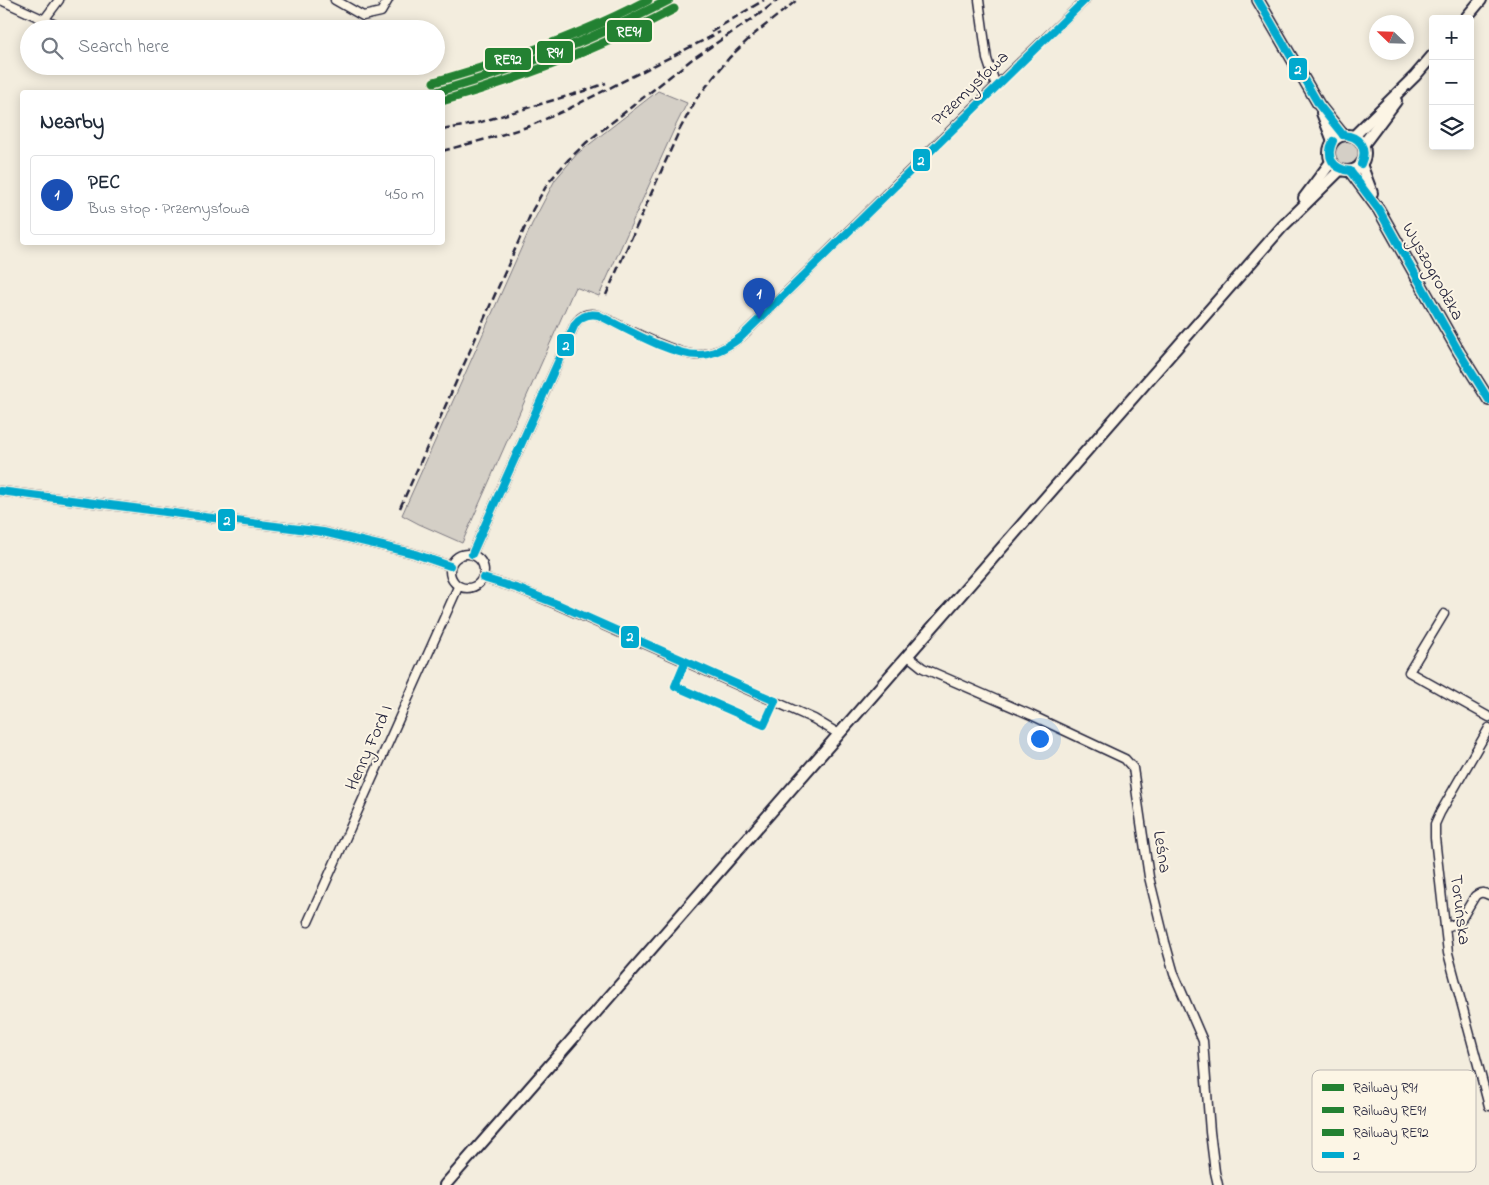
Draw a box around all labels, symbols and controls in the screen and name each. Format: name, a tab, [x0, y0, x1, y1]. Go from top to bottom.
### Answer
north arrow	[1369, 15, 1414, 60]
map controls	[1429, 15, 1474, 150]
button: +	[1429, 15, 1474, 60]
line badge: RE91	[606, 19, 653, 43]
search box	[20, 20, 445, 75]
text: RE91	[616, 22, 642, 43]
icon: search	[38, 34, 66, 62]
text: Search here	[78, 34, 169, 61]
line badge: R91	[536, 40, 574, 64]
text: R91	[546, 43, 564, 64]
street label: Przemysłowa	[926, 45, 1016, 133]
line badge: RE92	[484, 47, 532, 71]
text: RE92	[493, 50, 522, 71]
line badge: 2	[1288, 57, 1308, 81]
text: 2	[1294, 60, 1302, 81]
button: −	[1429, 60, 1474, 105]
button: layers	[1429, 105, 1474, 150]
text: Nearby	[40, 108, 104, 138]
line badge: 2	[912, 148, 931, 172]
text: 2	[917, 151, 925, 172]
text: PEC	[88, 170, 120, 197]
text: 1	[54, 183, 60, 207]
text: 450 m	[385, 183, 424, 207]
text: Bus stop · Przemysłowa	[88, 197, 250, 221]
street label: Wyszogrodzka	[1393, 218, 1470, 326]
pin: 1	[743, 278, 775, 319]
line badge: 2	[556, 333, 575, 357]
text: 2	[562, 336, 570, 357]
line badge: 2	[217, 508, 236, 532]
text: 2	[223, 511, 231, 532]
line badge: 2	[620, 625, 640, 649]
text: 2	[626, 627, 634, 648]
street label: Henry Ford I	[340, 701, 400, 795]
your location	[1027, 726, 1053, 752]
street label: Leśna	[1145, 829, 1177, 875]
street label: Toruńska	[1442, 873, 1476, 947]
legend	[1312, 1070, 1476, 1172]
text: Railway R91	[1353, 1078, 1418, 1100]
text: Railway RE91	[1353, 1101, 1427, 1123]
text: Railway RE92	[1353, 1123, 1429, 1145]
text: 2	[1353, 1146, 1360, 1167]

